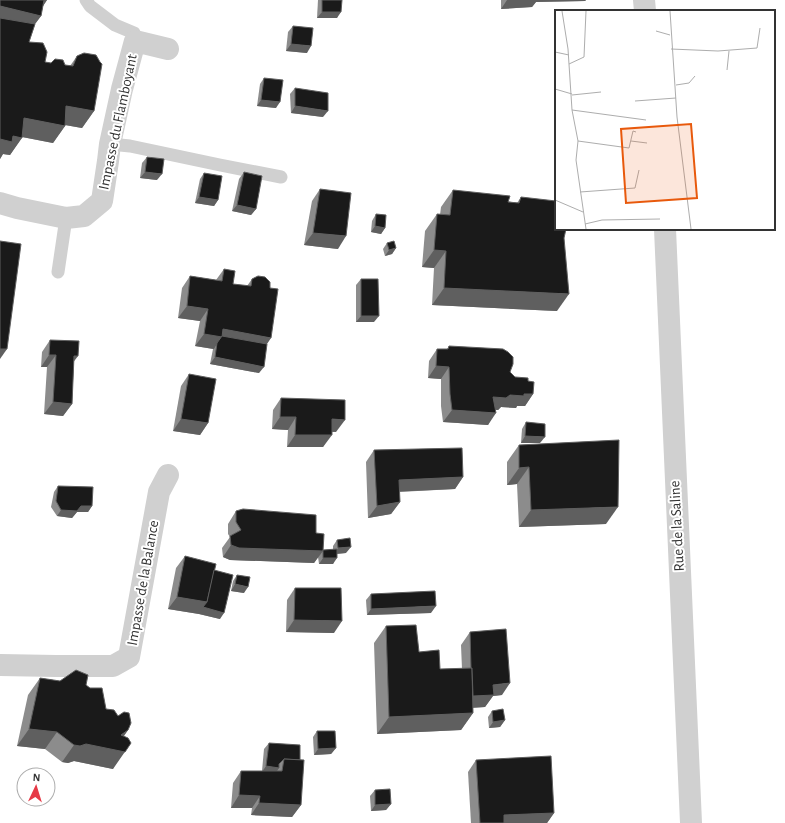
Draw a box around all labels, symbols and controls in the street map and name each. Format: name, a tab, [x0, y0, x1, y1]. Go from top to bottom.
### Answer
inset map	[555, 10, 775, 230]
street label: Impasse du Flamboyant	[96, 53, 140, 191]
street label: Rue de la Saline	[667, 480, 687, 572]
street label: Impasse de la Balance	[125, 519, 161, 647]
north arrow	[16, 767, 56, 807]
text: N	[32, 772, 41, 783]

